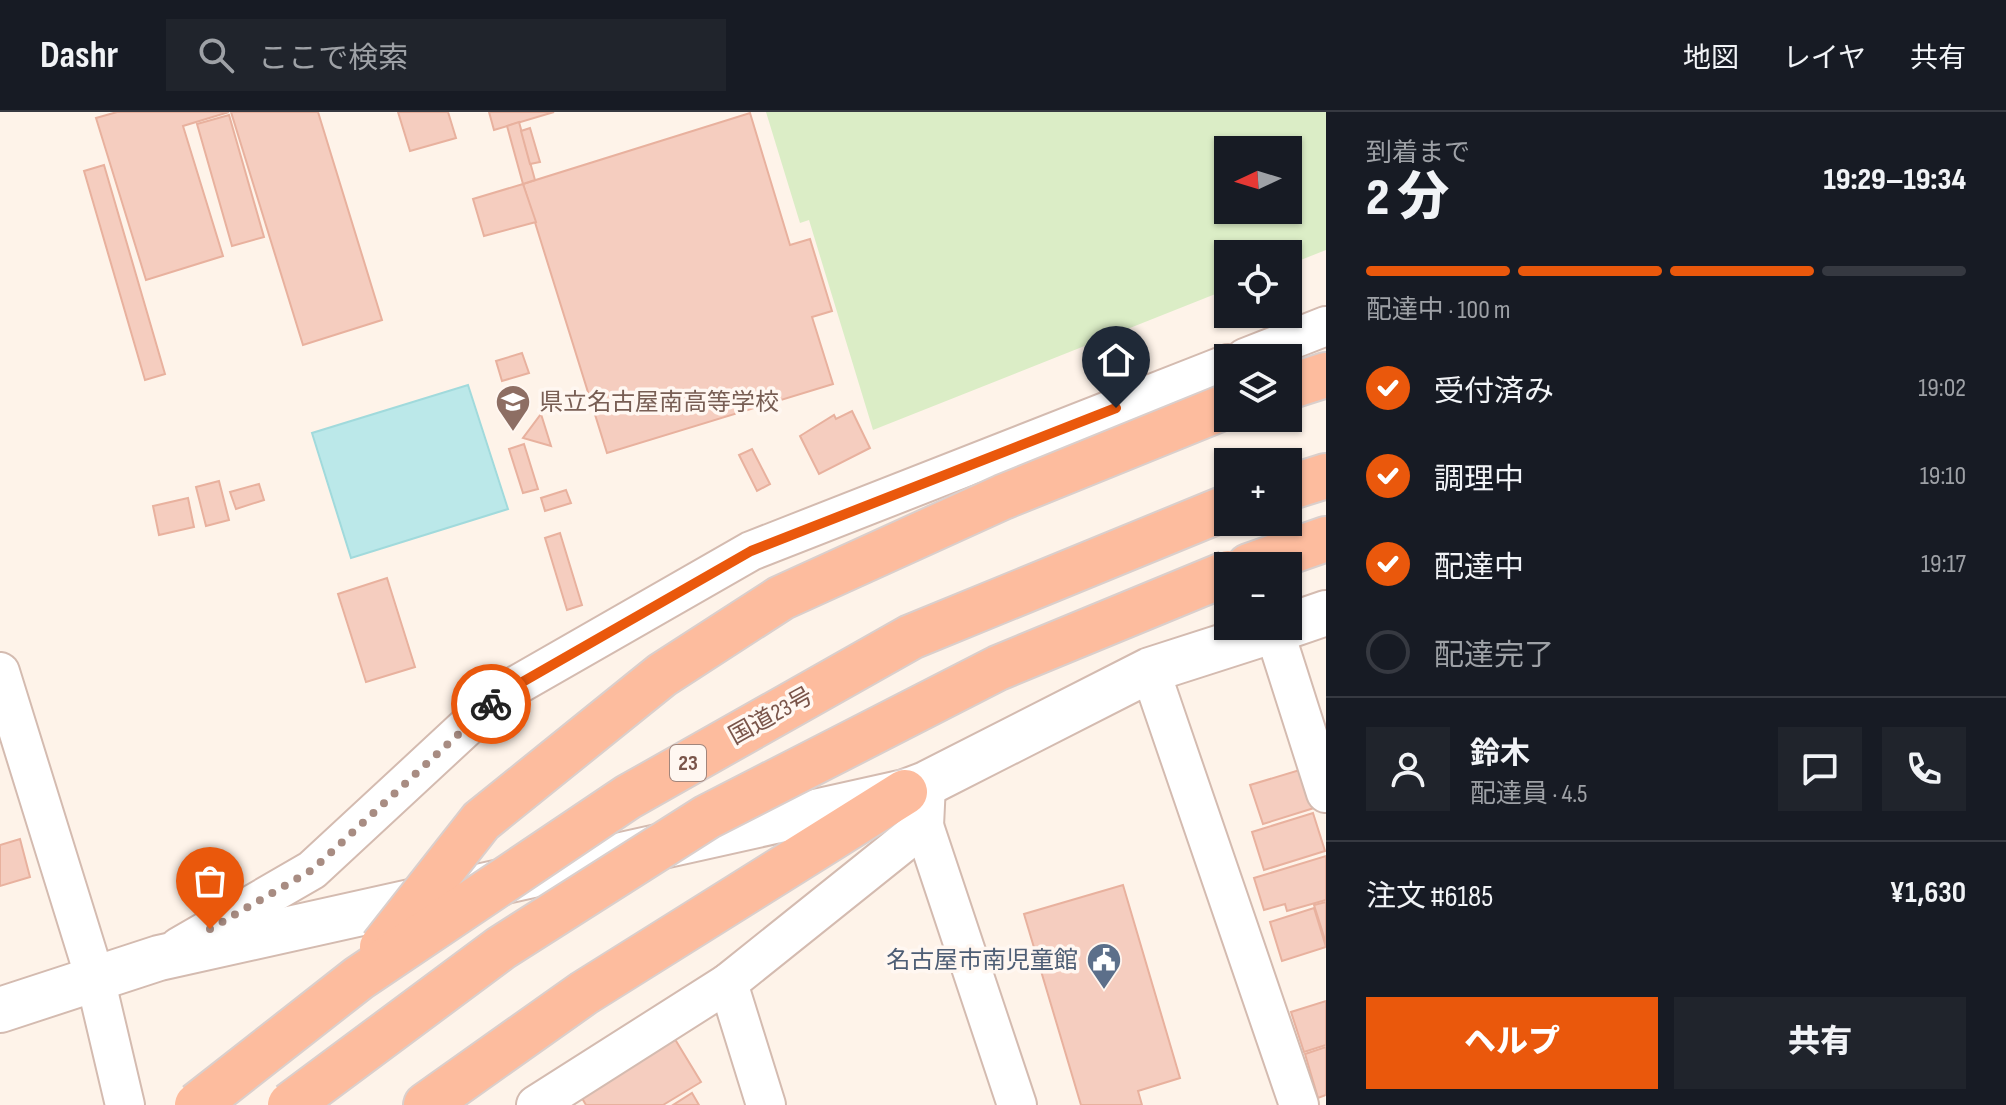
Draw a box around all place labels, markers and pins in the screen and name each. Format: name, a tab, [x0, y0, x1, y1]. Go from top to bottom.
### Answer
pin	[1082, 326, 1150, 408]
school or university icon: 県立名古屋南高等学校	[494, 383, 532, 433]
place label: 県立名古屋南高等学校	[539, 388, 779, 417]
pin	[176, 847, 244, 929]
public building icon: 名古屋市南児童館	[1085, 941, 1123, 991]
place label: 名古屋市南児童館	[886, 946, 1078, 975]

